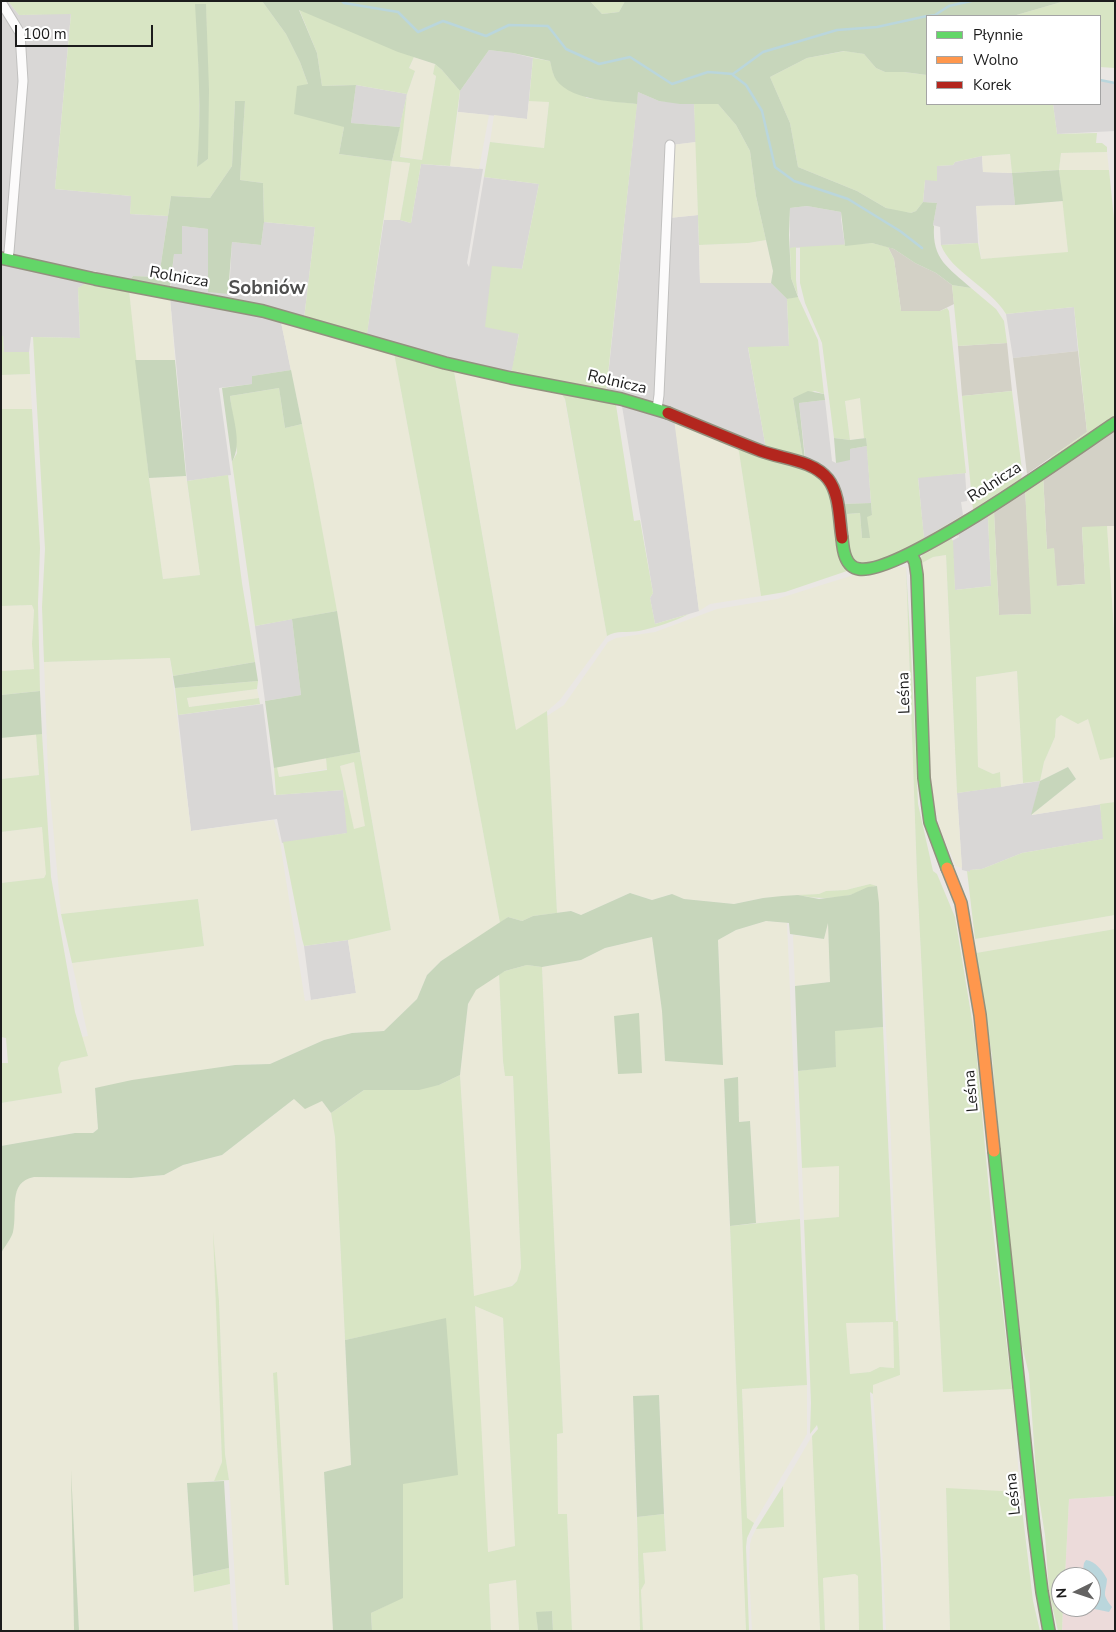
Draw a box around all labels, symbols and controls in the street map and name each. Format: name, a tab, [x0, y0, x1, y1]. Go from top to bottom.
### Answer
scale bar	[18, 15, 155, 47]
legend	[926, 15, 1101, 105]
text: 100 m	[23, 24, 67, 44]
text: Płynnie	[973, 25, 1023, 45]
text: Wolno	[973, 50, 1018, 70]
text: Korek	[973, 75, 1011, 95]
street label: Rolnicza	[148, 263, 210, 293]
district label: Sobniów	[228, 278, 306, 300]
street label: Rolnicza	[586, 367, 648, 399]
street label: Rolnicza	[965, 459, 1025, 507]
street label: Leśna	[895, 671, 915, 715]
street label: Leśna	[961, 1069, 983, 1113]
street label: Leśna	[1002, 1472, 1026, 1516]
north arrow	[1051, 1567, 1101, 1617]
text: N	[1052, 1587, 1071, 1599]

